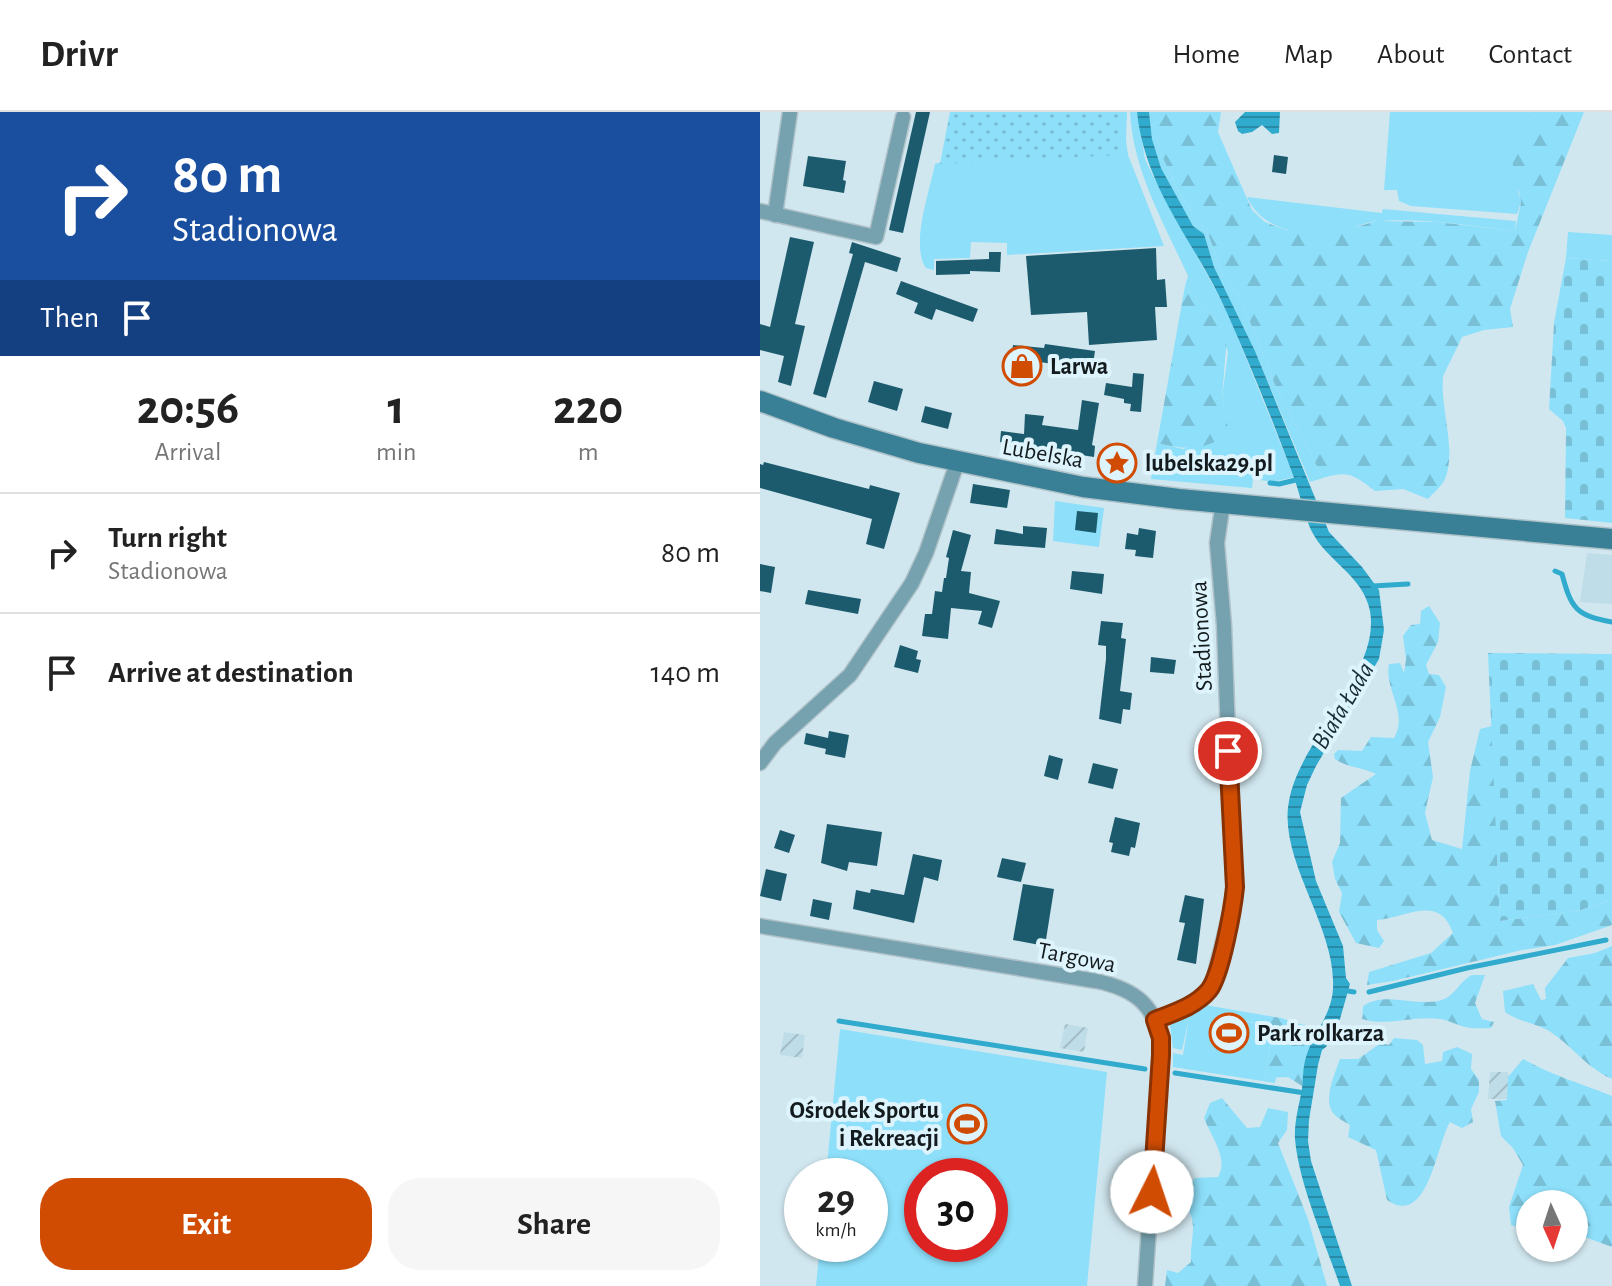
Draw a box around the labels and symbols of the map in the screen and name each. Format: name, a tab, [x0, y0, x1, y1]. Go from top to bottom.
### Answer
shop icon: Larwa	[1001, 345, 1043, 387]
place label: Larwa	[1050, 355, 1108, 379]
street label: Lubelska	[1000, 435, 1085, 473]
place icon: lubelska29.pl	[1096, 442, 1138, 484]
place label: lubelska29.pl	[1145, 452, 1273, 476]
street label: Stadionowa	[1187, 580, 1217, 692]
water label: Biała Łada	[1307, 657, 1379, 754]
pin	[1194, 717, 1262, 785]
street label: Targowa	[1036, 939, 1118, 977]
sports icon: Park rolkarza	[1208, 1012, 1250, 1054]
place label: Park rolkarza	[1257, 1022, 1384, 1046]
place label: Ośrodek Sportu i Rekreacji	[790, 1099, 939, 1151]
sports icon: Ośrodek Sportu i Rekreacji	[946, 1103, 988, 1145]
position arrow	[1110, 1150, 1194, 1234]
speed limit sign: 30	[904, 1158, 1008, 1262]
north arrow	[1516, 1190, 1588, 1262]

